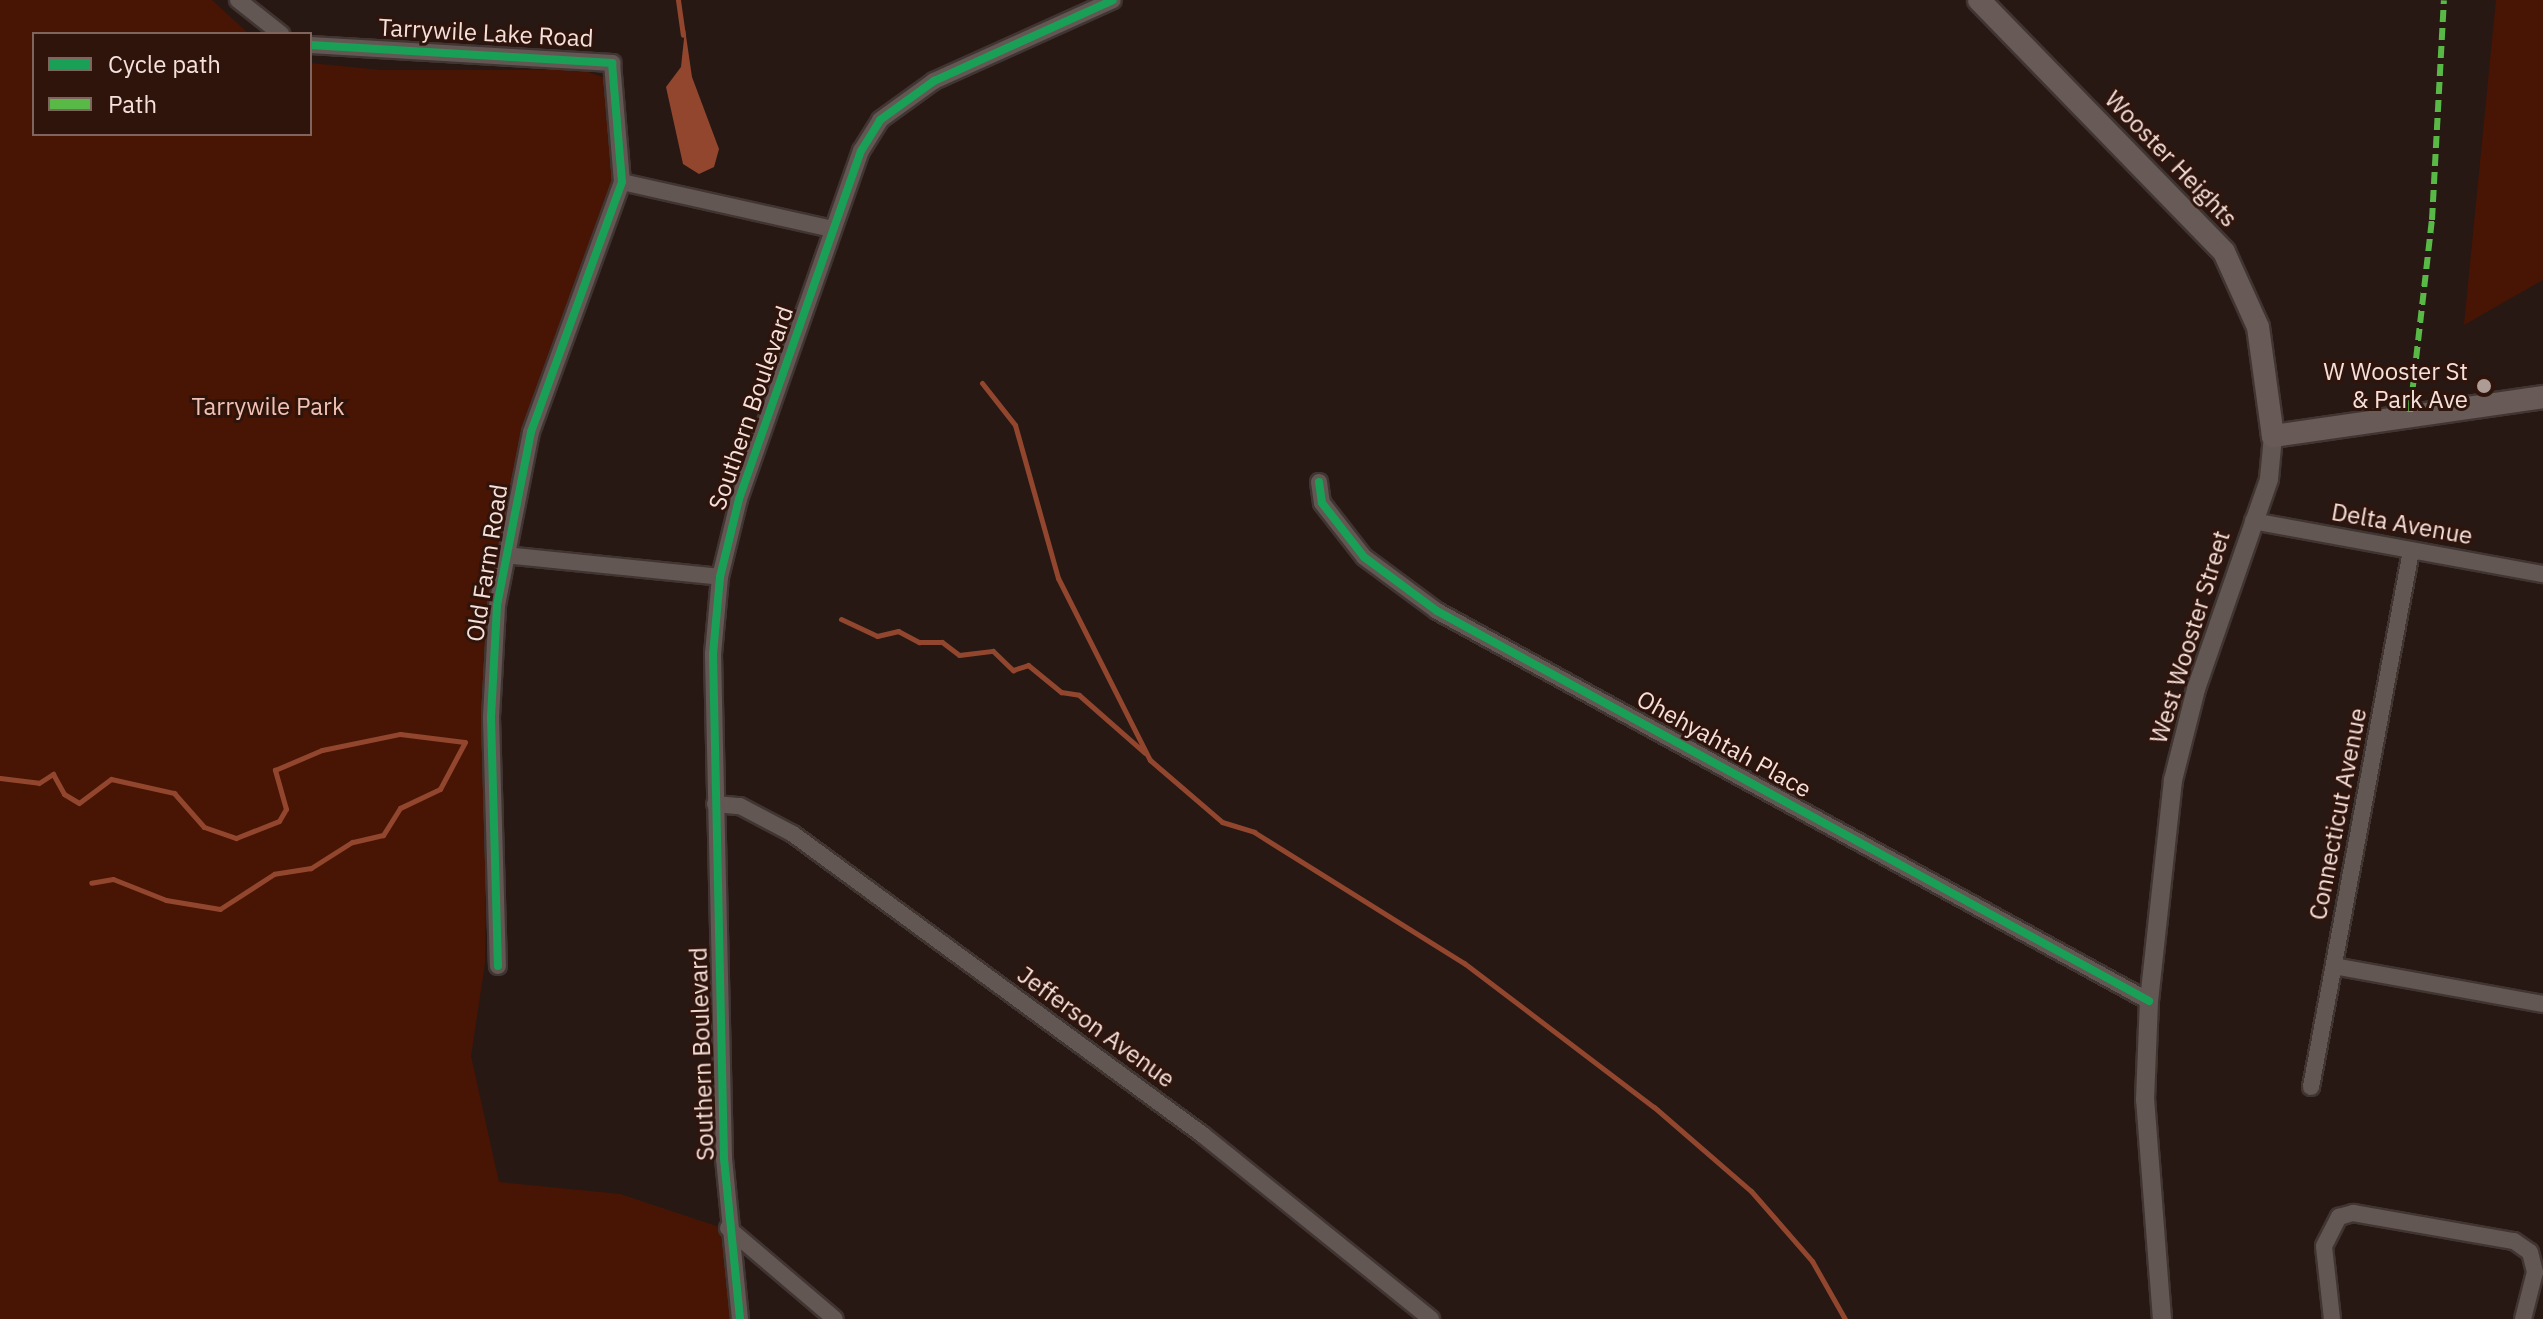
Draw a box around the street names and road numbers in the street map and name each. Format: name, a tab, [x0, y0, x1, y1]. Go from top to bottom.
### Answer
street label: Tarrywile Lake Road	[378, 13, 594, 53]
street label: Wooster Heights	[2099, 85, 2243, 233]
street label: Southern Boulevard	[703, 302, 799, 514]
street label: Old Farm Road	[460, 482, 514, 644]
street label: Delta Avenue	[2329, 497, 2475, 551]
street label: West Wooster Street	[2144, 527, 2236, 747]
street label: Ohehyahtah Place	[1632, 684, 1816, 804]
street label: Connecticut Avenue	[2303, 706, 2373, 922]
street label: Southern Boulevard	[684, 947, 720, 1161]
street label: Jefferson Avenue	[1012, 960, 1180, 1094]

